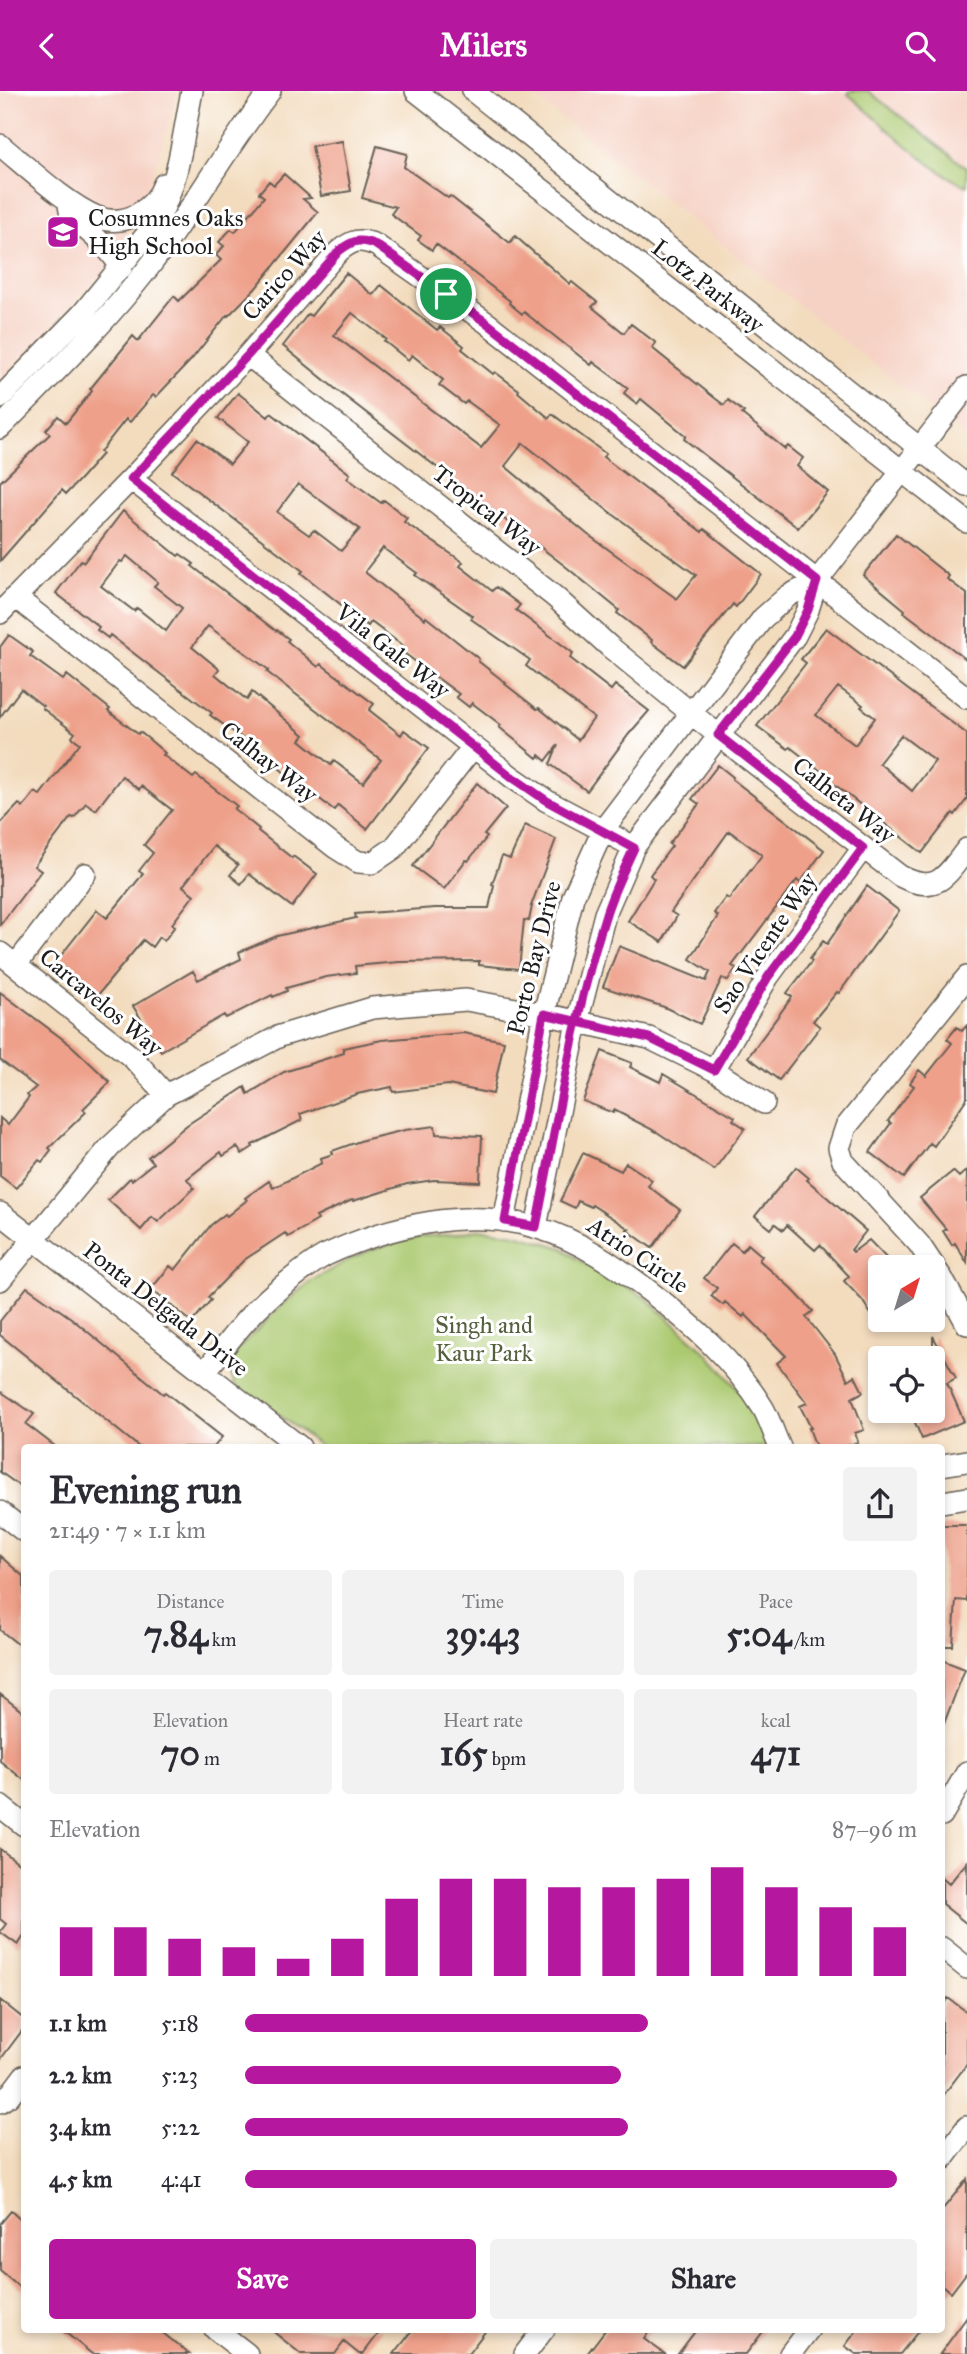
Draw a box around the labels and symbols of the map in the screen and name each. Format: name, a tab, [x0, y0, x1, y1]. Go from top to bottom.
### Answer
place label: Cosumnes Oaks High School	[88, 203, 244, 261]
school or university icon: Cosumnes Oaks High School	[44, 213, 82, 251]
street label: Carico Way	[235, 223, 333, 327]
street label: Lotz Parkway	[646, 233, 771, 340]
pin	[416, 264, 476, 324]
street label: Tropical Way	[426, 458, 548, 562]
street label: Vila Gale Way	[329, 596, 457, 705]
street label: Calhay Way	[214, 715, 324, 810]
street label: Calheta Way	[786, 750, 902, 850]
street label: Sao Vicente Way	[707, 866, 824, 1019]
street label: Porto Bay Drive	[500, 878, 568, 1038]
street label: Carcavelos Way	[33, 942, 169, 1063]
street label: Atrio Circle	[581, 1210, 694, 1300]
street label: Ponta Delgada Drive	[77, 1235, 255, 1383]
north arrow	[868, 1255, 945, 1332]
park label: Singh and Kaur Park	[435, 1310, 534, 1368]

